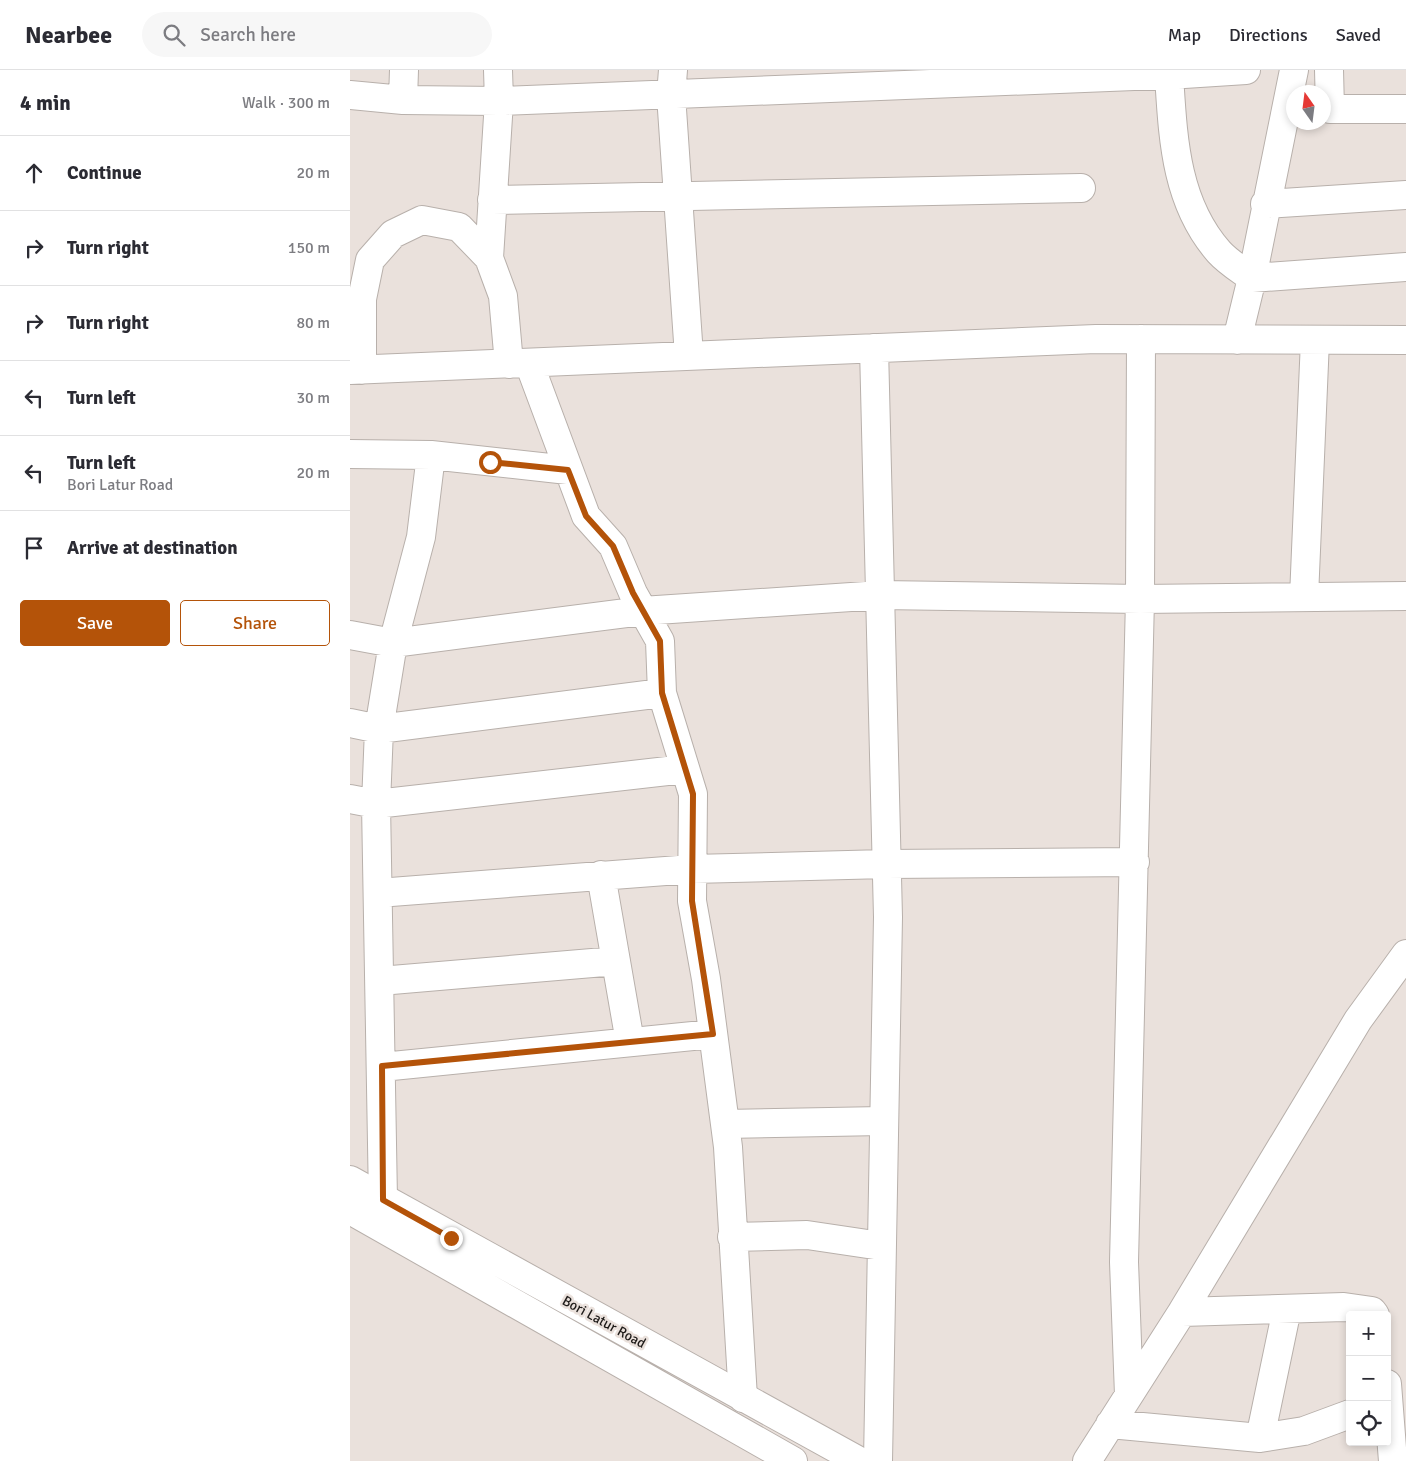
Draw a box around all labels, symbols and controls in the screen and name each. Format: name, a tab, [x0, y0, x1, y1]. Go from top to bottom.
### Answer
search box	[142, 12, 492, 57]
text: Nearbee	[25, 20, 112, 50]
icon: search	[160, 21, 188, 49]
text: Search here	[200, 23, 296, 47]
text: Map	[1168, 24, 1201, 46]
text: Directions	[1229, 24, 1308, 46]
text: Saved	[1336, 24, 1381, 46]
north arrow	[1286, 85, 1331, 130]
text: 4 min	[20, 90, 71, 116]
text: Walk · 300 m	[242, 93, 330, 113]
icon: ahead	[20, 159, 48, 187]
text: Continue	[67, 161, 142, 185]
text: 20 m	[296, 163, 330, 183]
icon: right	[20, 234, 48, 262]
text: Turn right	[67, 236, 149, 260]
text: 150 m	[288, 238, 330, 258]
icon: right	[20, 309, 48, 337]
text: Turn right	[67, 311, 149, 335]
text: 80 m	[296, 313, 330, 333]
icon: left	[20, 384, 48, 412]
text: Turn left	[67, 386, 136, 410]
text: 30 m	[296, 388, 330, 408]
text: Turn left	[67, 451, 136, 475]
route start	[479, 451, 502, 474]
icon: left	[20, 459, 48, 487]
text: 20 m	[296, 463, 330, 483]
text: Bori Latur Road	[67, 475, 173, 495]
icon: arrive	[20, 534, 48, 562]
text: Arrive at destination	[67, 536, 238, 560]
button: Save	[20, 600, 170, 646]
button: Share	[180, 600, 330, 646]
route end	[440, 1227, 463, 1250]
street label: Bori Latur Road	[559, 1292, 649, 1352]
map controls	[1346, 1311, 1391, 1446]
button: +	[1346, 1311, 1391, 1356]
button: −	[1346, 1356, 1391, 1401]
button: locate	[1346, 1401, 1391, 1446]

